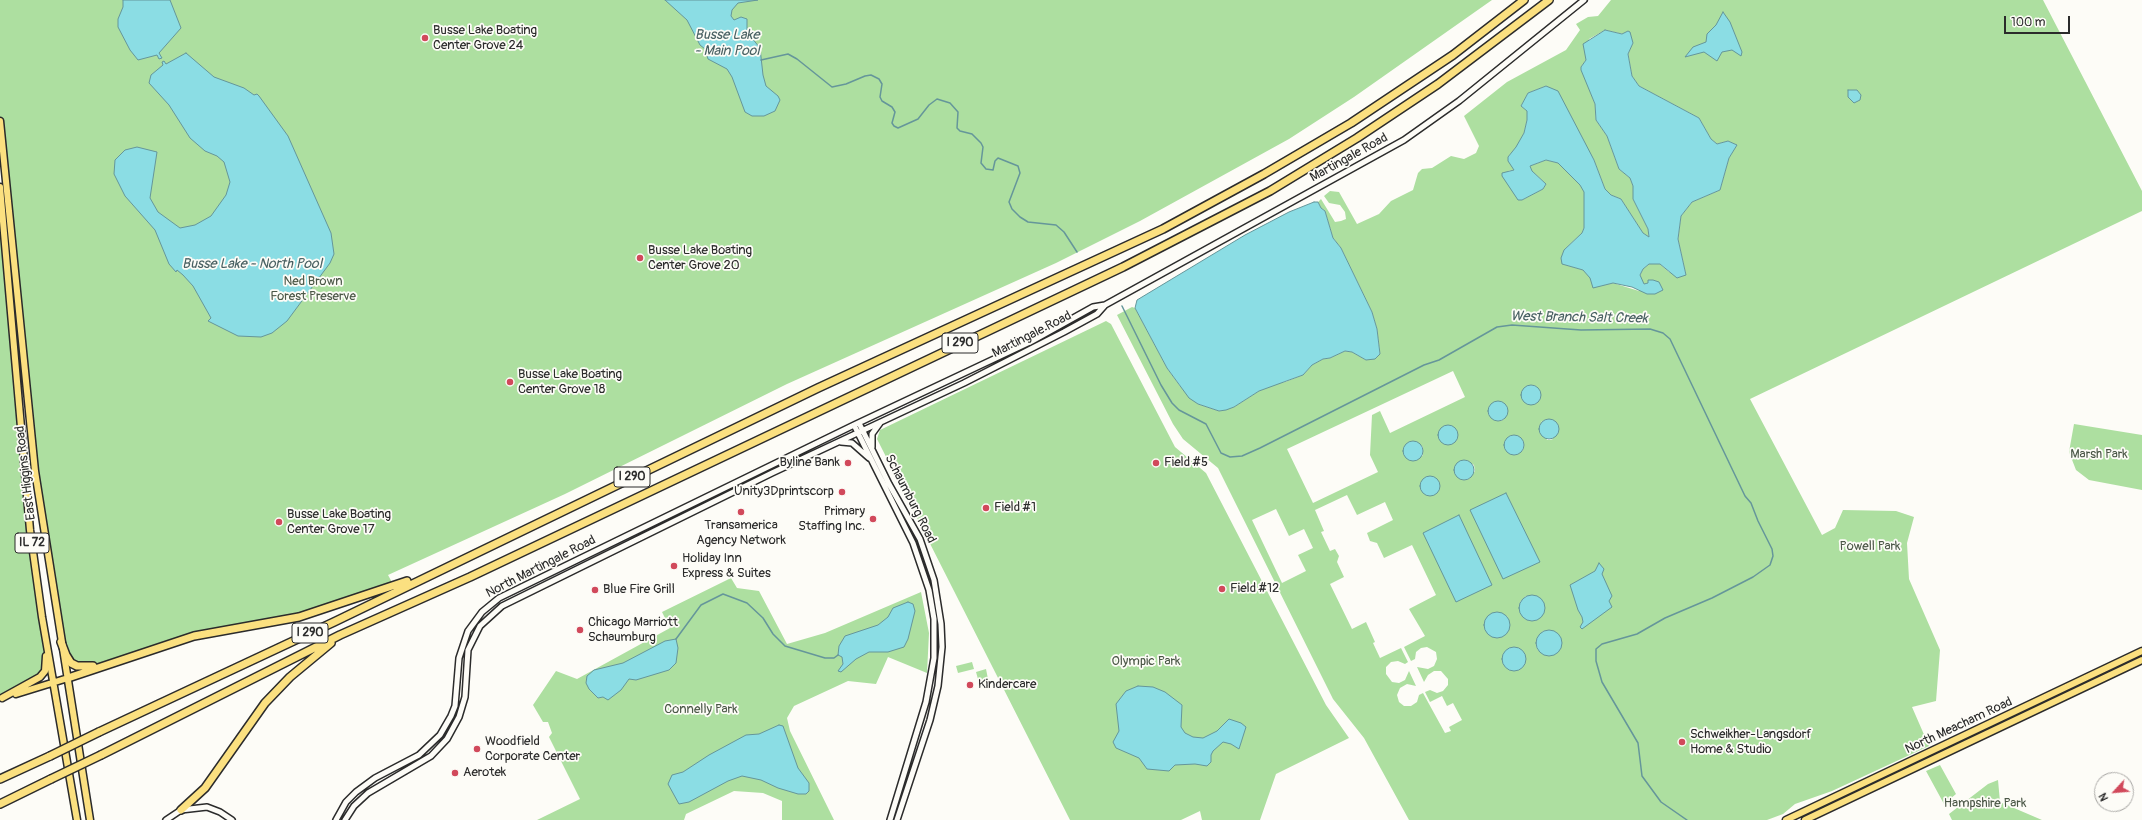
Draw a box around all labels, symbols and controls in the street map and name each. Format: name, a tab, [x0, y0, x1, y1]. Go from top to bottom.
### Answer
scale bar	[2006, 8, 2072, 34]
text: 100 m	[2011, 15, 2045, 30]
place label: Busse Lake Boating Center Grove 24	[433, 23, 537, 54]
water label: Busse Lake - Main Pool	[694, 27, 760, 60]
marker: Busse Lake Boating Center Grove 24	[420, 33, 430, 43]
street label: Martingale Road	[1307, 130, 1391, 186]
place label: Busse Lake Boating Center Grove 20	[648, 243, 752, 274]
marker: Busse Lake Boating Center Grove 20	[635, 253, 645, 263]
water label: Busse Lake - North Pool	[182, 256, 322, 272]
park label: Ned Brown Forest Preserve	[270, 274, 356, 305]
street label: Martingale Road	[990, 308, 1074, 362]
water label: West Branch Salt Creek	[1510, 308, 1648, 328]
road number: I 290	[942, 333, 978, 353]
place label: Busse Lake Boating Center Grove 18	[518, 367, 622, 398]
marker: Busse Lake Boating Center Grove 18	[505, 377, 515, 387]
street label: East Higgins Road	[12, 425, 40, 521]
park label: Marsh Park	[2070, 447, 2128, 463]
street label: Schaumburg Road	[881, 452, 939, 546]
place label: Byline Bank	[779, 455, 840, 471]
place label: Field #5	[1164, 455, 1208, 471]
marker: Byline Bank	[843, 458, 853, 468]
marker: Field #5	[1151, 458, 1161, 468]
road number: I 290	[614, 467, 650, 487]
place label: Unity3Dprintscorp	[734, 484, 834, 500]
marker: Unity3Dprintscorp	[837, 487, 847, 497]
place label: Field #1	[994, 500, 1036, 516]
marker: Field #1	[981, 503, 991, 513]
place label: Primary Staffing Inc.	[798, 504, 865, 535]
place label: Busse Lake Boating Center Grove 17	[287, 507, 391, 538]
marker: Transamerica Agency Network	[736, 507, 746, 517]
marker: Primary Staffing Inc.	[868, 514, 878, 524]
marker: Busse Lake Boating Center Grove 17	[274, 517, 284, 527]
place label: Transamerica Agency Network	[696, 518, 786, 549]
road number: IL 72	[15, 533, 49, 553]
street label: North Martingale Road	[483, 533, 599, 601]
park label: Powell Park	[1840, 539, 1900, 555]
place label: Holiday Inn Express & Suites	[682, 551, 771, 582]
marker: Holiday Inn Express & Suites	[669, 561, 679, 571]
place label: Field #12	[1230, 581, 1279, 597]
place label: Blue Fire Grill	[603, 582, 675, 598]
marker: Field #12	[1217, 584, 1227, 594]
marker: Blue Fire Grill	[590, 585, 600, 595]
place label: Chicago Marriott Schaumburg	[588, 615, 678, 646]
road number: I 290	[292, 623, 328, 643]
marker: Chicago Marriott Schaumburg	[575, 625, 585, 635]
park label: Olympic Park	[1111, 654, 1181, 670]
place label: Kindercare	[978, 677, 1036, 693]
marker: Kindercare	[965, 680, 975, 690]
street label: North Meacham Road	[1903, 694, 2015, 758]
park label: Connelly Park	[664, 702, 738, 718]
place label: Schweikher-Langsdorf Home & Studio	[1690, 727, 1812, 758]
place label: Woodfield Corporate Center	[485, 734, 580, 765]
marker: Schweikher-Langsdorf Home & Studio	[1677, 737, 1687, 747]
marker: Woodfield Corporate Center	[472, 744, 482, 754]
place label: Aerotek	[463, 765, 506, 781]
marker: Aerotek	[450, 768, 460, 778]
north arrow	[2094, 772, 2134, 812]
text: N	[2096, 791, 2111, 803]
park label: Hampshire Park	[1944, 796, 2026, 812]

